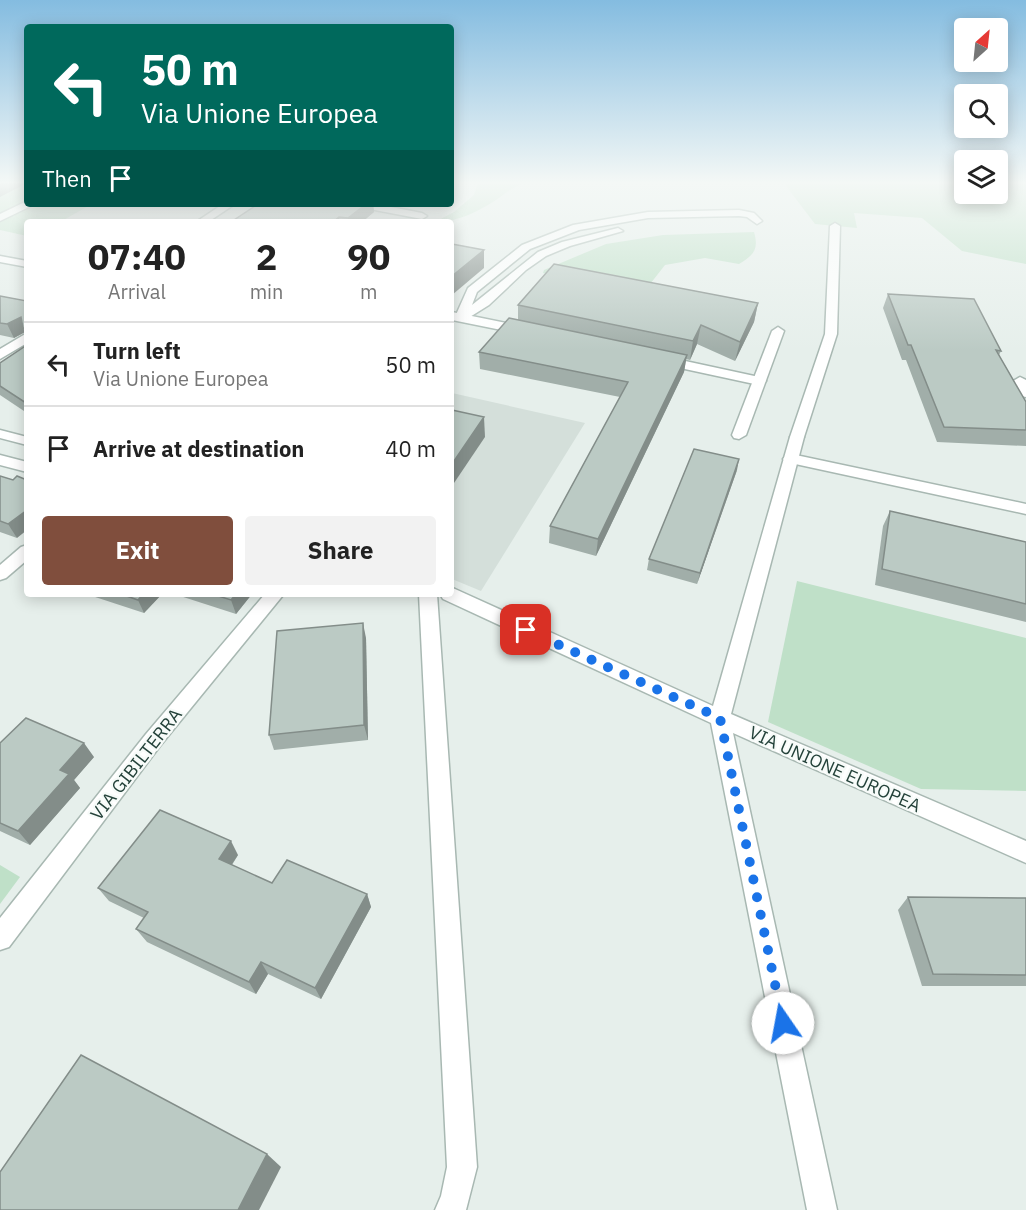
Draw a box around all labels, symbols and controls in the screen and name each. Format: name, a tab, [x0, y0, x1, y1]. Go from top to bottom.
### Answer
north arrow	[954, 18, 1008, 72]
map controls	[954, 18, 1008, 204]
text: 50 m	[141, 42, 239, 97]
icon: left	[42, 48, 120, 126]
button: search	[954, 84, 1008, 138]
text: Via Unione Europea	[141, 95, 378, 130]
button: layers	[954, 150, 1008, 204]
icon: arrive	[104, 162, 137, 195]
text: Then	[42, 164, 92, 193]
text: 07:40	[88, 233, 186, 280]
text: 2	[256, 233, 277, 280]
text: 90	[347, 233, 390, 280]
text: Arrival	[108, 278, 166, 305]
text: min	[250, 278, 283, 305]
text: m	[360, 278, 377, 305]
text: Turn left	[93, 336, 181, 365]
icon: left	[42, 348, 75, 381]
text: 50 m	[385, 350, 436, 379]
text: Via Unione Europea	[93, 365, 268, 392]
icon: arrive	[42, 432, 75, 465]
text: Arrive at destination	[93, 434, 304, 463]
text: 40 m	[385, 434, 436, 463]
button: Exit	[42, 516, 233, 585]
button: Share	[245, 516, 436, 585]
pin	[500, 604, 551, 655]
icon: arrive	[509, 613, 542, 646]
street label: VIA GIBILTERRA	[85, 703, 187, 825]
street label: VIA UNIONE EUROPEA	[745, 721, 925, 818]
position arrow	[751, 991, 815, 1055]

